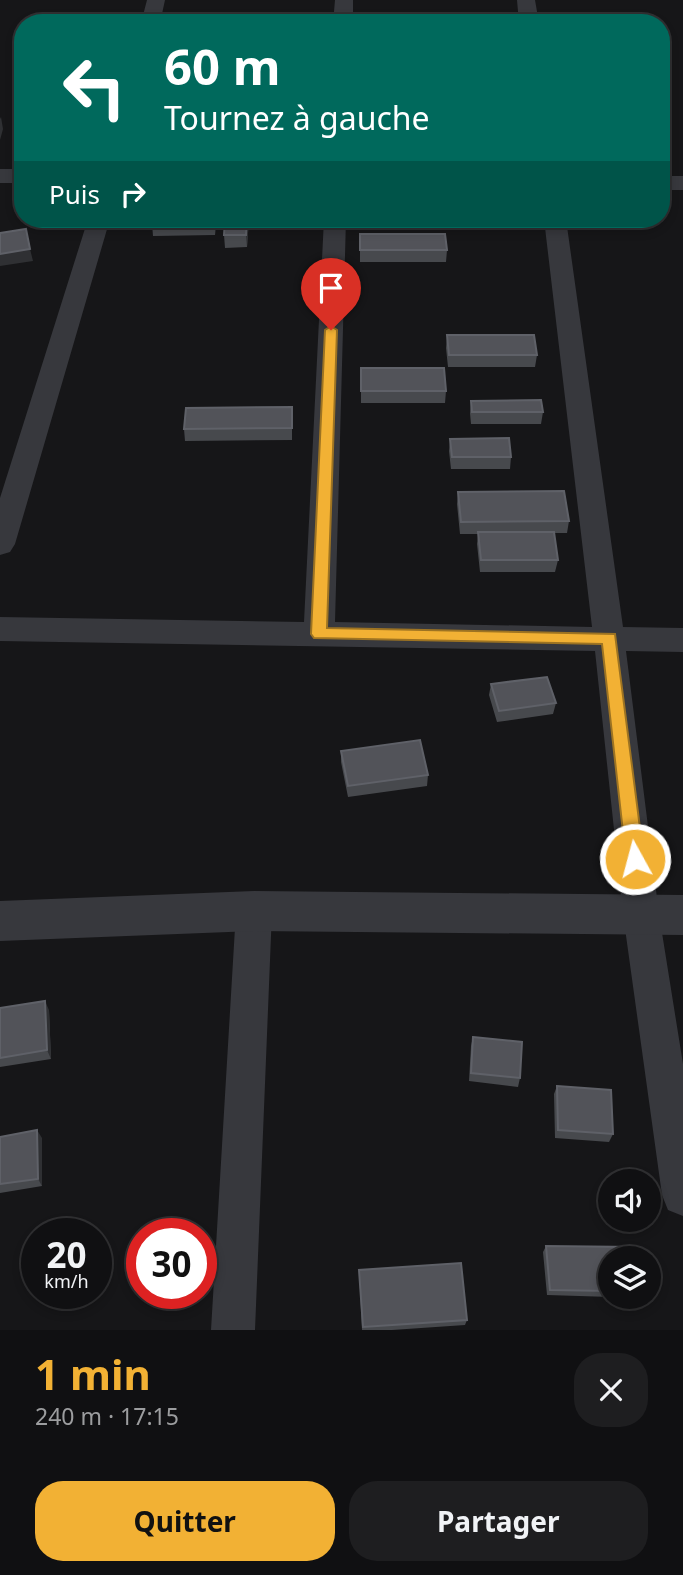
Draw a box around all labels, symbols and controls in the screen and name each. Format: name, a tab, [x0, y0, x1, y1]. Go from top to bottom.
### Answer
text: 60 m	[164, 33, 281, 99]
icon: left	[49, 42, 140, 133]
text: Tournez à gauche	[164, 96, 430, 139]
icon: right	[114, 175, 152, 213]
text: Puis	[49, 176, 100, 212]
pin	[301, 258, 361, 330]
icon: arrive	[312, 269, 350, 307]
position arrow	[598, 822, 672, 896]
map controls	[598, 1169, 661, 1309]
button: sound	[598, 1169, 661, 1232]
speed limit sign: 30	[126, 1218, 217, 1309]
text: 20	[46, 1231, 87, 1278]
button: layers	[598, 1246, 661, 1309]
text: km/h	[44, 1269, 89, 1293]
text: 1 min	[35, 1345, 151, 1402]
button: close	[574, 1353, 648, 1427]
text: 240 m · 17:15	[35, 1400, 179, 1432]
button: Quitter	[35, 1481, 335, 1561]
button: Partager	[349, 1481, 648, 1561]

